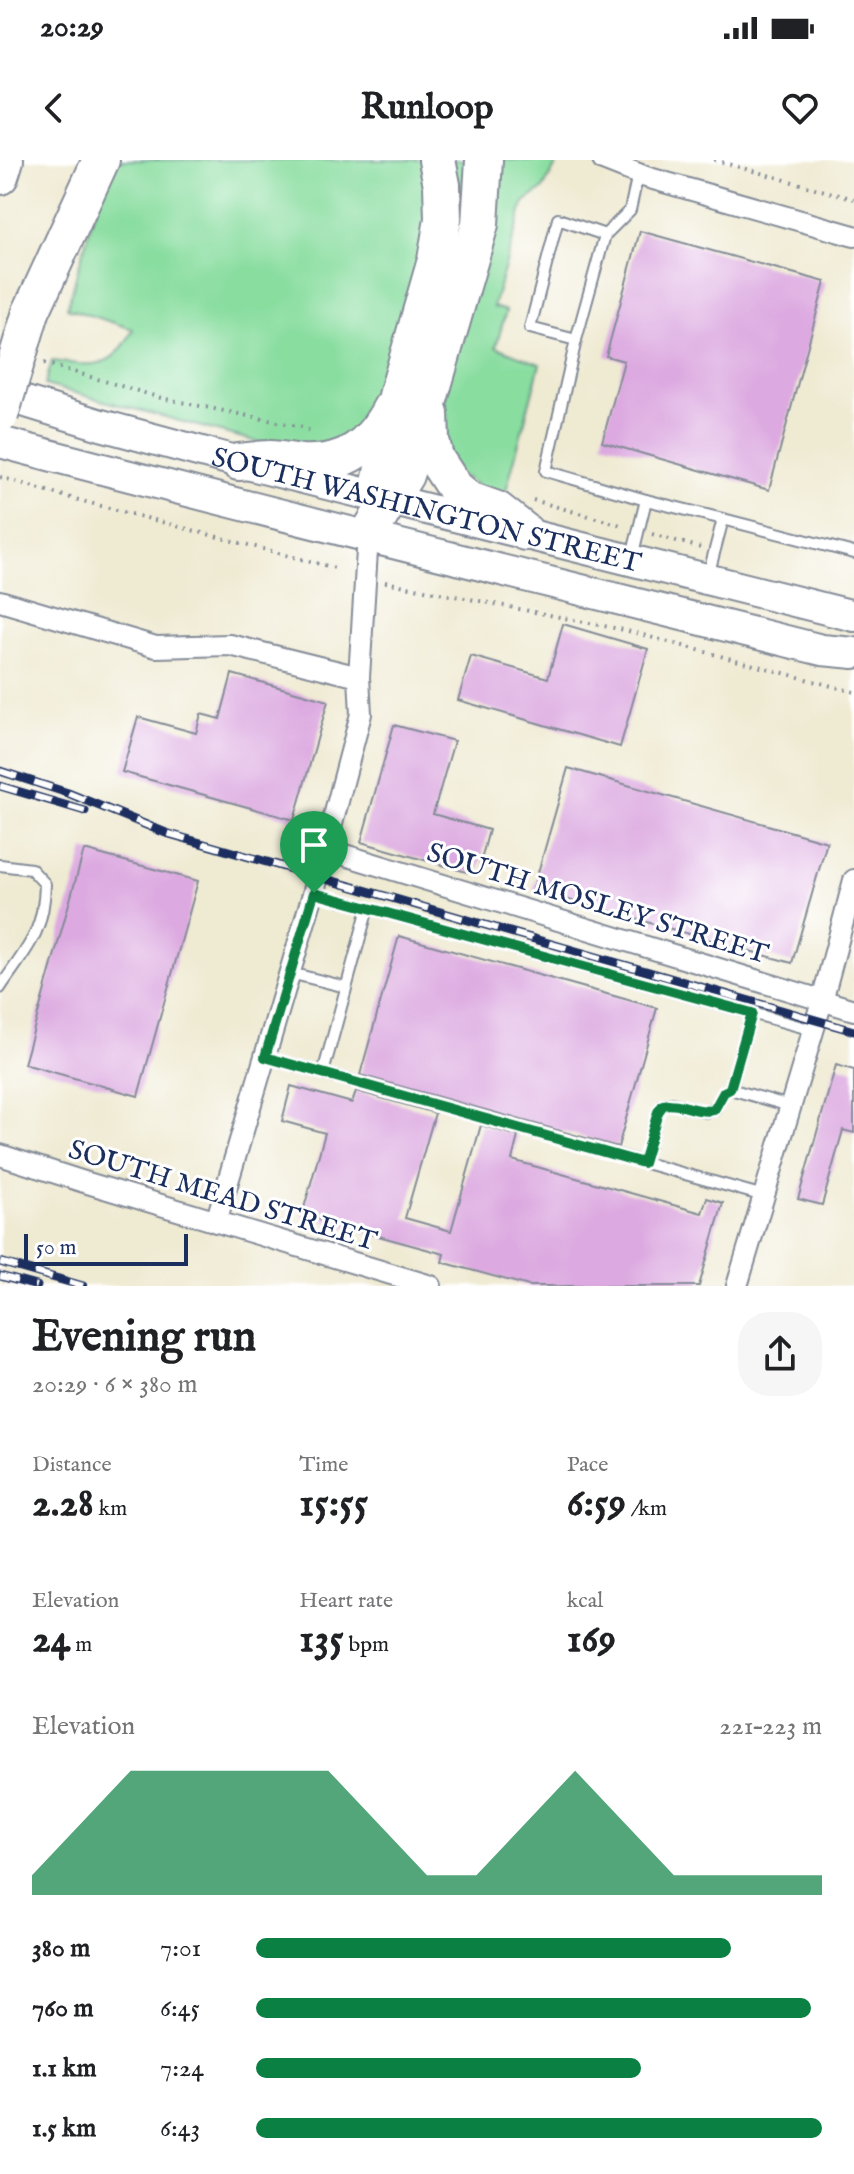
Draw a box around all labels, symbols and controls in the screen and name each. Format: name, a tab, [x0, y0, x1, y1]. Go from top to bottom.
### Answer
text: 20:29	[40, 9, 104, 47]
text: Runloop	[360, 85, 494, 131]
icon: back	[32, 86, 76, 130]
icon: heart	[778, 86, 822, 130]
street label: SOUTH WASHINGTON STREET	[208, 440, 645, 582]
pin	[280, 811, 348, 893]
icon: arrive	[292, 823, 336, 867]
street label: SOUTH MOSLEY STREET	[423, 836, 773, 973]
street label: SOUTH MEAD STREET	[64, 1133, 381, 1260]
scale bar	[24, 1230, 188, 1266]
text: 50 m	[36, 1234, 77, 1262]
text: Evening run	[32, 1310, 256, 1366]
button: share	[738, 1312, 822, 1396]
text: 20:29 · 6 × 380 m	[32, 1368, 198, 1401]
text: Distance	[32, 1451, 112, 1479]
text: Time	[299, 1451, 348, 1479]
text: Pace	[567, 1451, 608, 1479]
text: 2.28	[32, 1479, 94, 1530]
text: 15:55	[299, 1479, 368, 1530]
text: 6:59	[567, 1479, 626, 1530]
text: km	[94, 1495, 127, 1523]
text: /km	[626, 1495, 667, 1523]
text: Elevation	[32, 1587, 119, 1615]
text: Heart rate	[299, 1587, 393, 1615]
text: kcal	[567, 1587, 603, 1615]
text: 24	[32, 1615, 70, 1666]
text: 135	[299, 1615, 344, 1666]
text: 169	[567, 1615, 616, 1666]
text: m	[70, 1631, 92, 1659]
text: bpm	[344, 1631, 389, 1659]
text: Elevation	[32, 1710, 135, 1743]
text: 221–223 m	[719, 1710, 822, 1743]
text: 380 m	[32, 1932, 90, 1965]
text: 7:01	[160, 1932, 201, 1965]
text: 760 m	[32, 1992, 94, 2025]
text: 6:45	[160, 1992, 200, 2025]
text: 1.1 km	[32, 2052, 97, 2085]
text: 7:24	[160, 2052, 204, 2085]
text: 1.5 km	[32, 2112, 96, 2145]
text: 6:43	[160, 2112, 200, 2145]

